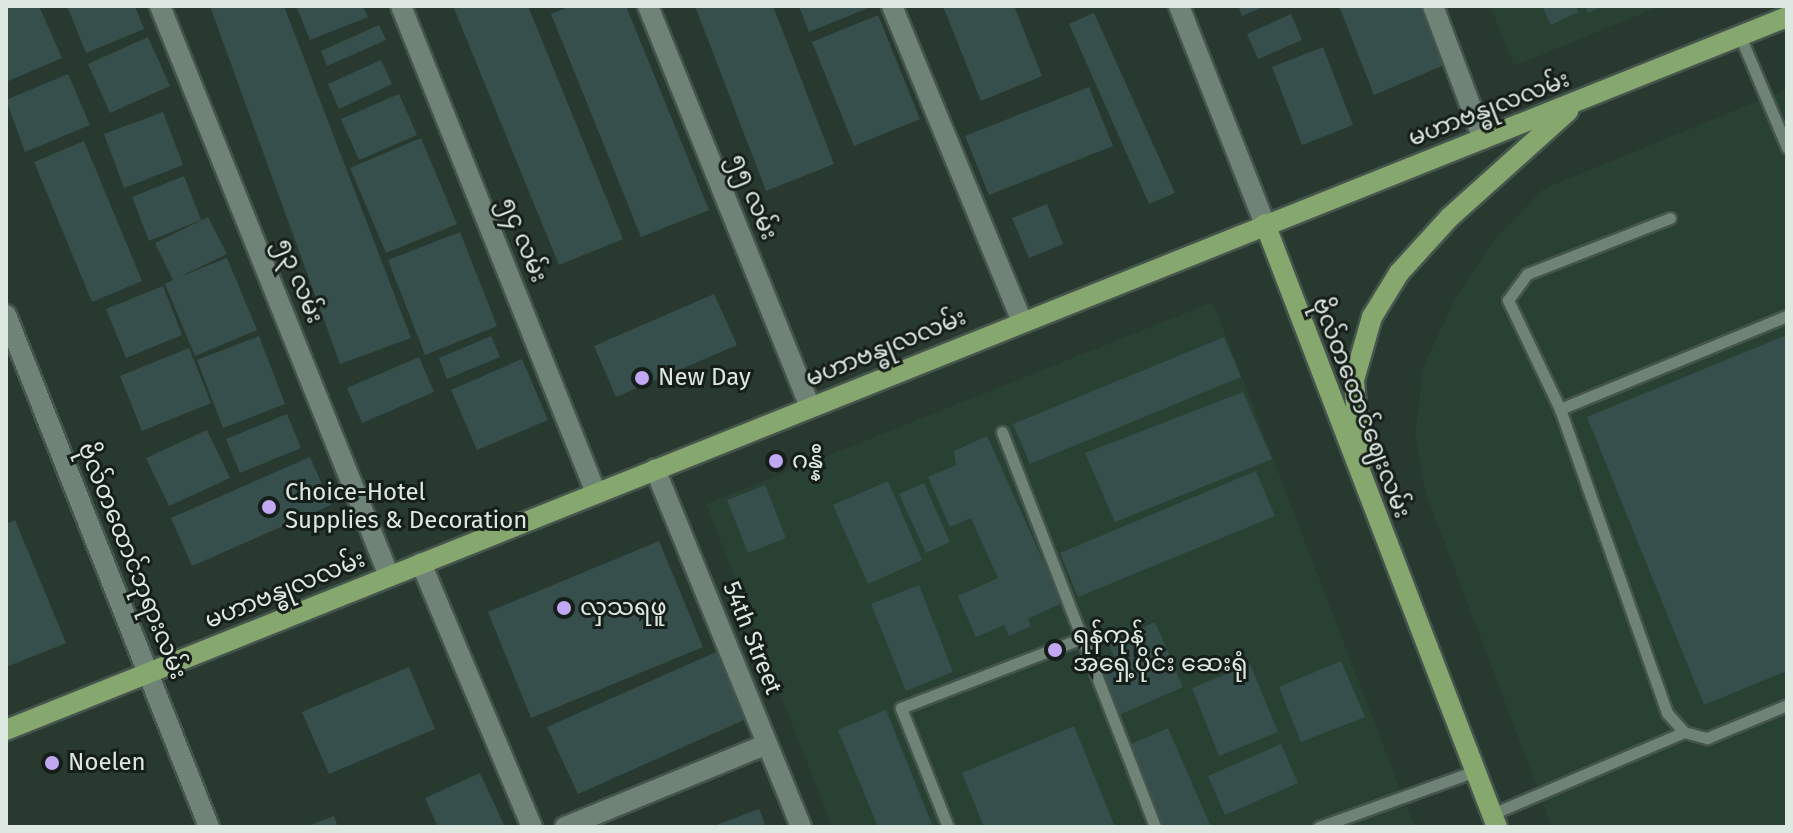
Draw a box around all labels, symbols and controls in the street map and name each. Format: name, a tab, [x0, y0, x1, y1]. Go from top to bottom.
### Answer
street label: မဟာဗန္ဓုလလမ်း	[1404, 65, 1574, 153]
street label: ၅၅ လမ်း	[723, 150, 783, 244]
street label: ၅၄ လမ်း	[493, 193, 553, 287]
street label: ၅၃ လမ်း	[269, 234, 329, 328]
street label: ဗိုလ်တထောင်ဈေးလမ်း	[1306, 294, 1416, 522]
street label: မဟာဗန္ဓုလလမ်း	[802, 303, 970, 393]
place label: New Day	[658, 364, 751, 392]
marker: New Day	[633, 369, 651, 387]
street label: ဗိုလ်တထောင်ဘုရားလမ်း	[71, 438, 193, 684]
place label: ဂန္နီ	[792, 447, 823, 475]
marker: ဂန္နီ	[767, 452, 785, 470]
place label: Choice-Hotel Supplies & Decoration	[285, 479, 527, 535]
marker: Choice-Hotel Supplies & Decoration	[260, 498, 278, 516]
street label: မဟာဗန္ဓုလလမ်း	[201, 545, 369, 635]
street label: 54th Street	[716, 577, 788, 699]
place label: လှသရဖူ	[580, 594, 667, 622]
marker: လှသရဖူ	[555, 599, 573, 617]
place label: ရန်ကုန် အရှေ့ပိုင်း ဆေးရုံ	[1073, 622, 1248, 678]
marker: ရန်ကုန် အရှေ့ပိုင်း ဆေးရုံ	[1044, 639, 1066, 661]
place label: Noelen	[68, 749, 146, 777]
marker: Noelen	[43, 754, 61, 772]

